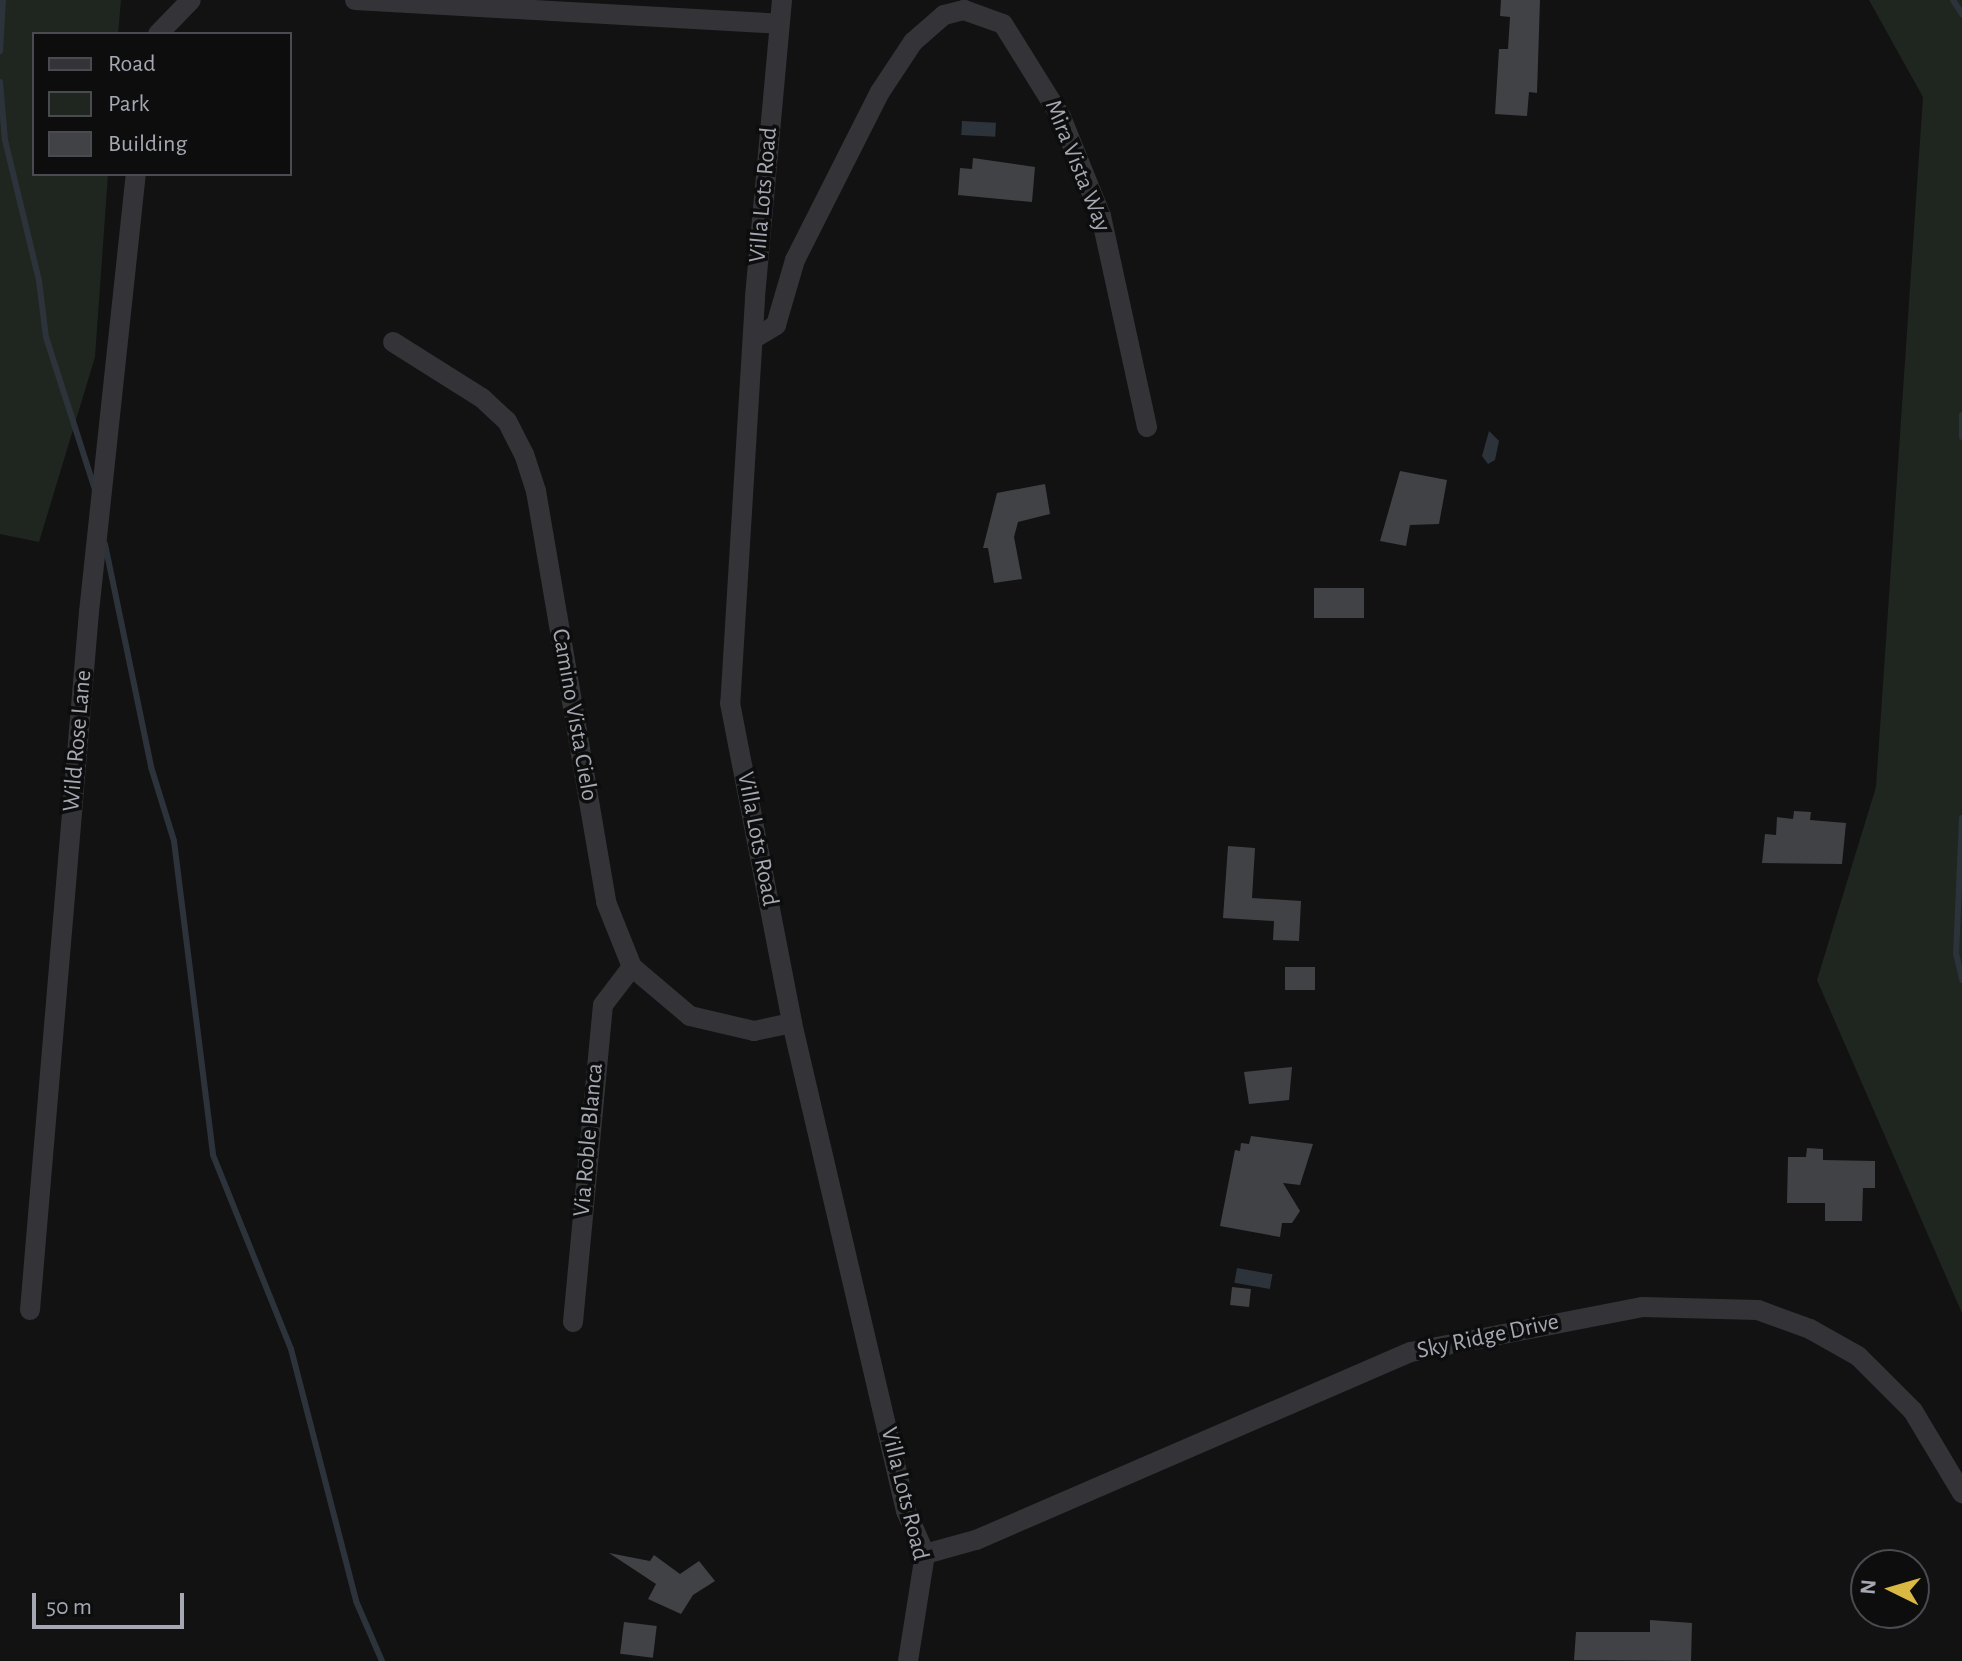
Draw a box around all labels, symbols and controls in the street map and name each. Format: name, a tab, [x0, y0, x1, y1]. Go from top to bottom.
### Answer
legend	[32, 32, 292, 176]
text: Road	[108, 52, 156, 76]
text: Park	[108, 92, 149, 116]
street label: Mira Vista Way	[1038, 96, 1116, 236]
street label: Villa Lots Road	[744, 126, 784, 264]
text: Building	[108, 132, 187, 156]
street label: Camino Vista Cielo	[545, 627, 603, 803]
street label: Wild Rose Lane	[57, 669, 99, 813]
street label: Villa Lots Road	[730, 770, 784, 908]
street label: Via Roble Blanca	[568, 1062, 610, 1218]
street label: Sky Ridge Drive	[1414, 1308, 1562, 1366]
street label: Villa Lots Road	[874, 1425, 934, 1563]
north arrow	[1850, 1549, 1930, 1629]
scale bar	[36, 1577, 188, 1627]
text: N	[1856, 1579, 1880, 1596]
text: 50 m	[46, 1595, 92, 1619]

